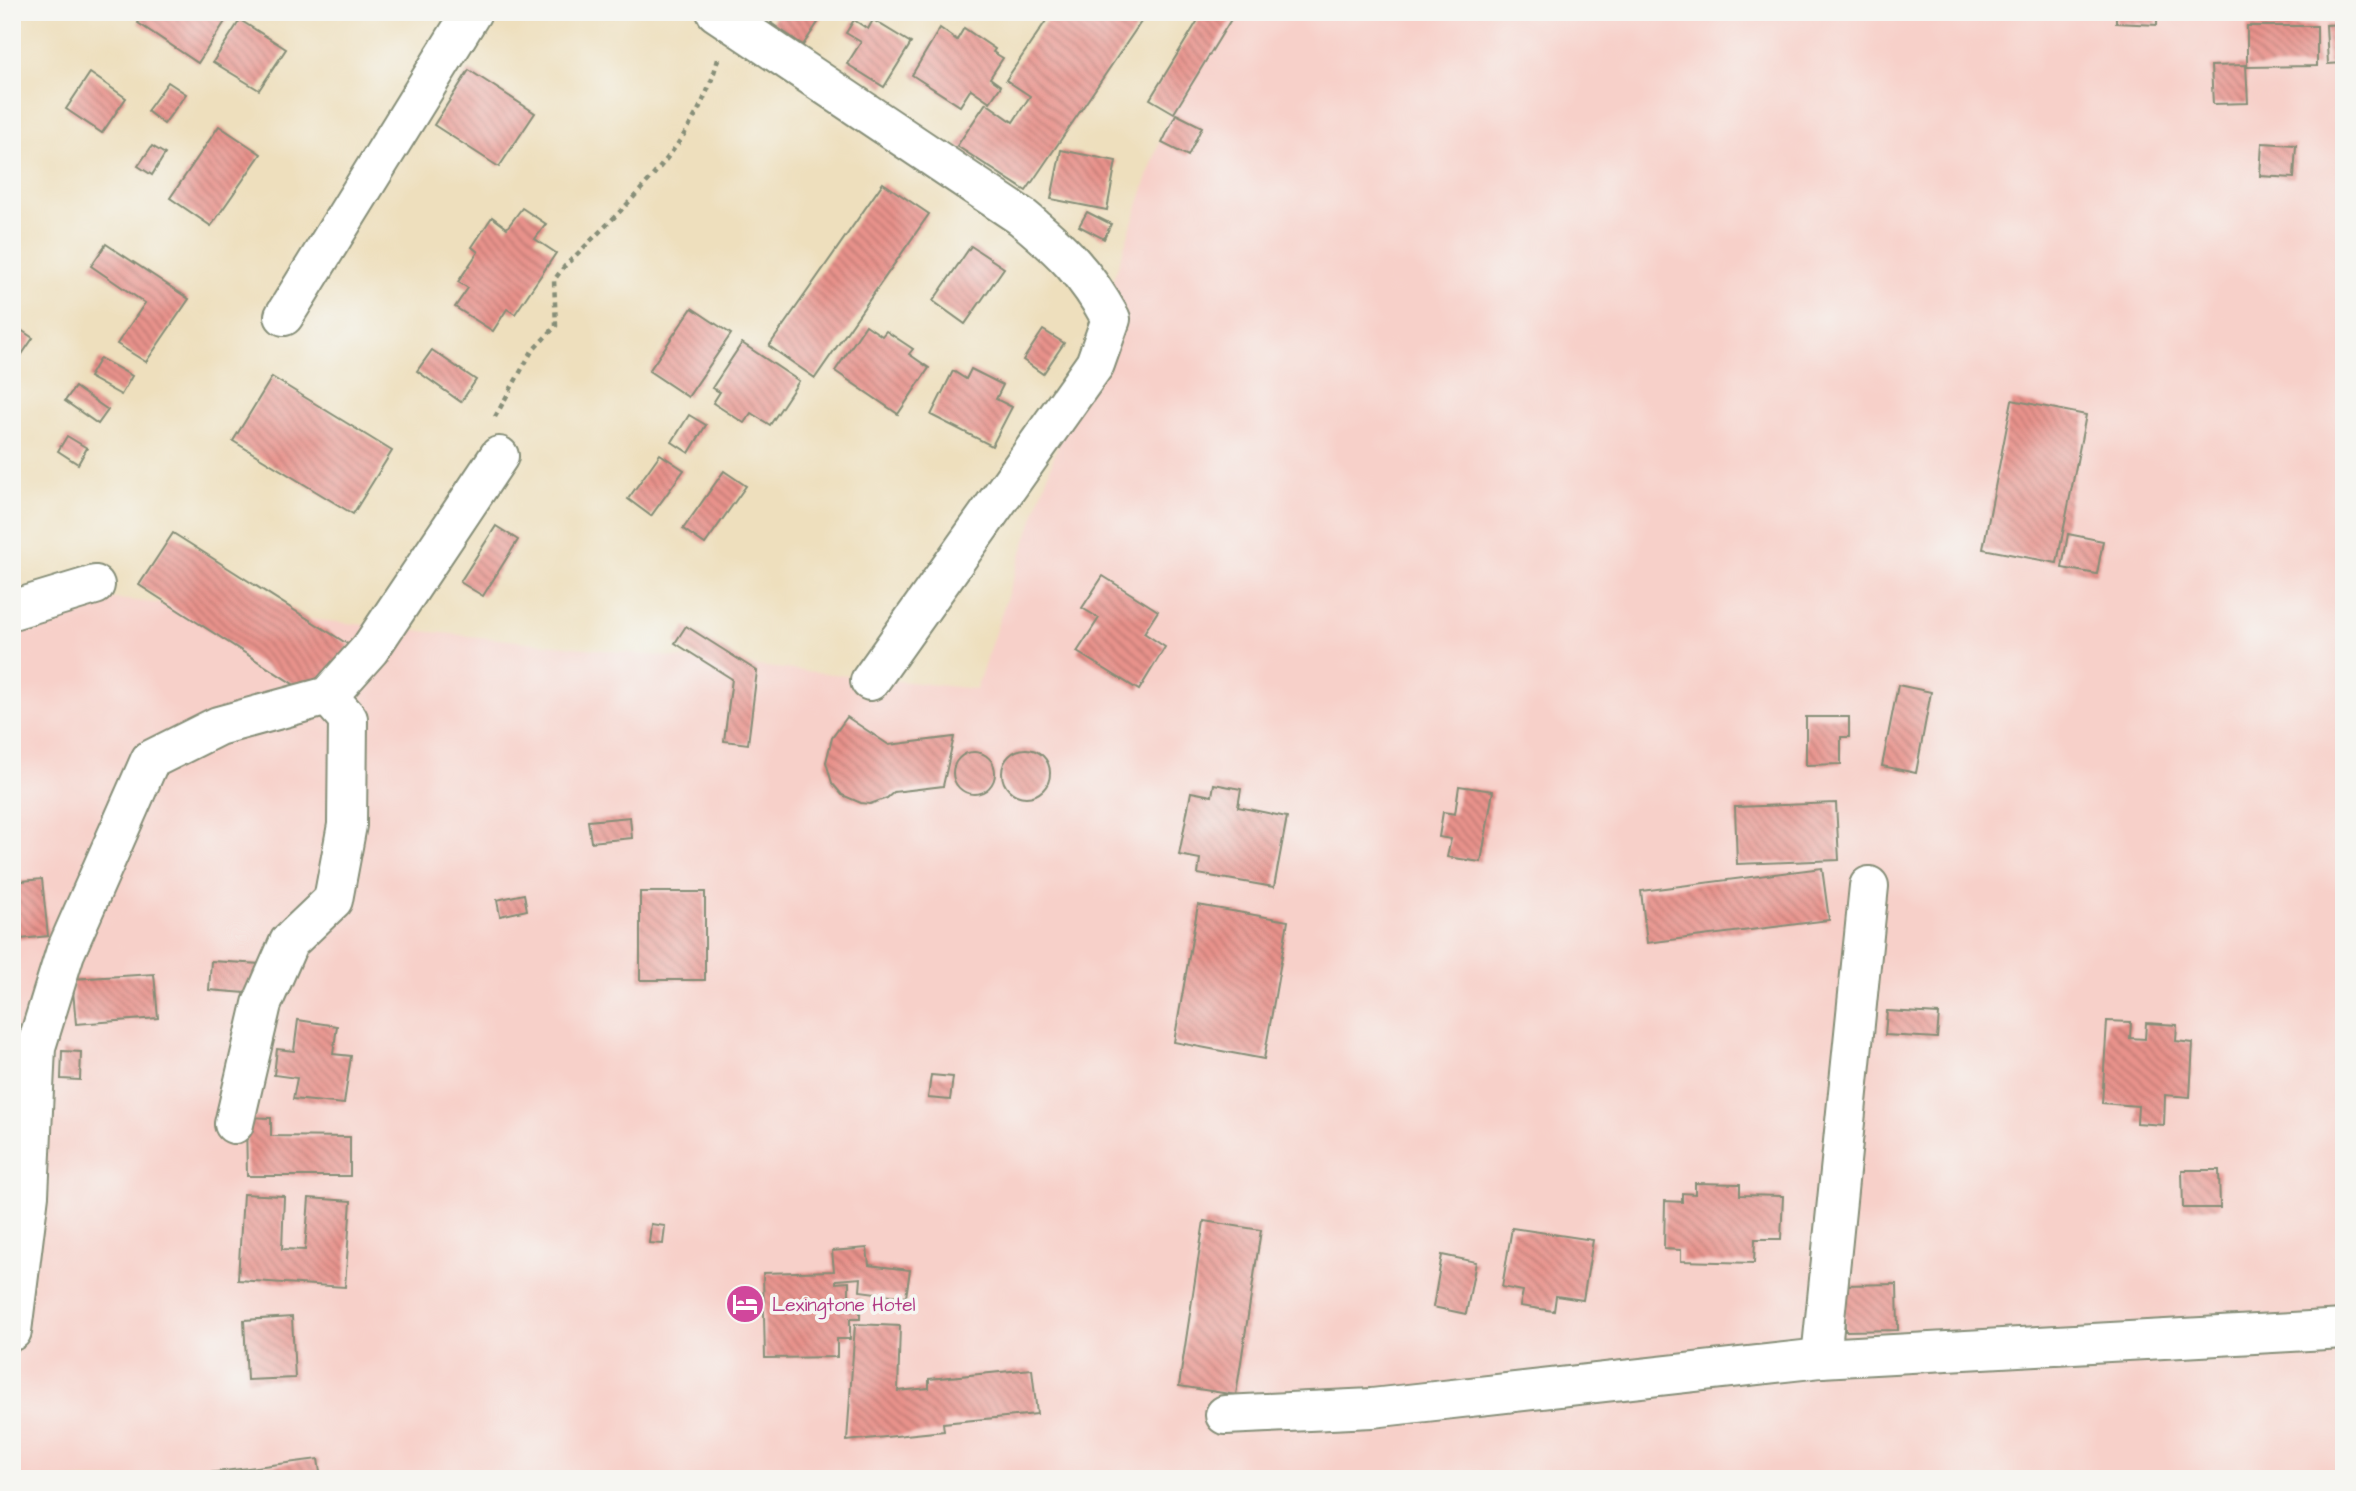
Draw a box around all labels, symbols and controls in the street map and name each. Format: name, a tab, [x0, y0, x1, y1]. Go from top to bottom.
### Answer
hotel icon: Lexingtone Hotel	[724, 1283, 766, 1325]
place label: Lexingtone Hotel	[772, 1292, 915, 1320]

